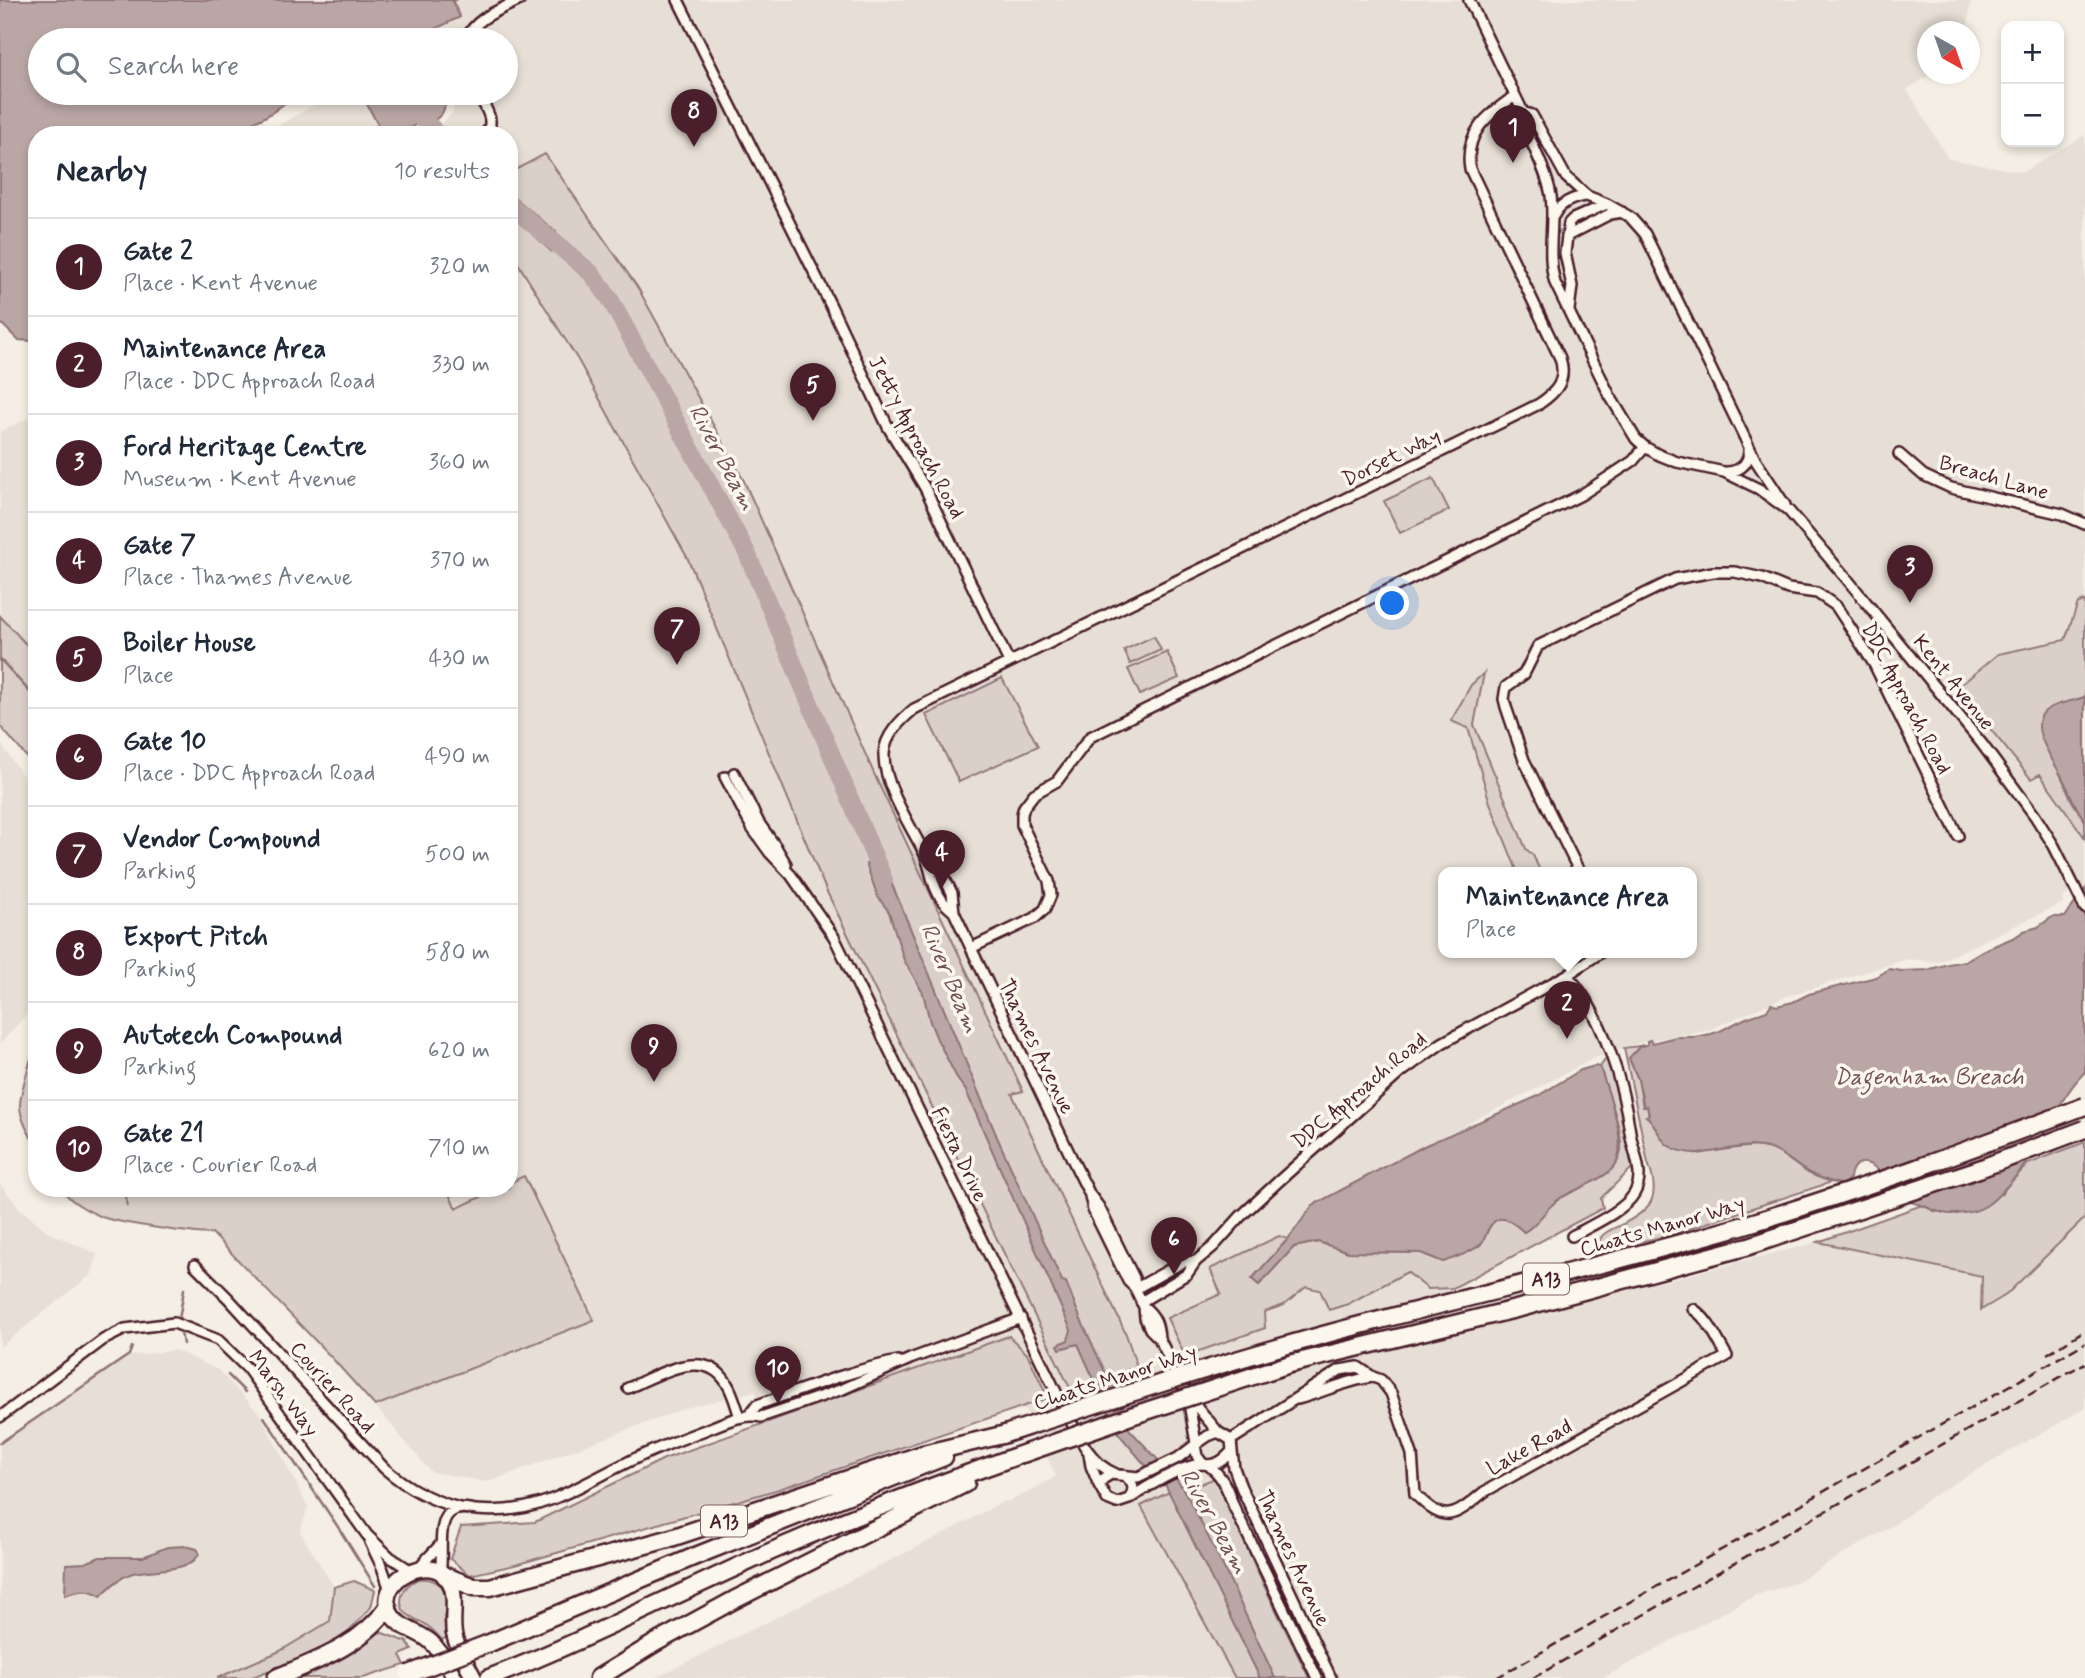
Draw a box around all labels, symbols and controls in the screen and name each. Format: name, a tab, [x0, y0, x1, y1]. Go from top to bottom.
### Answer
north arrow	[1917, 21, 1980, 84]
map controls	[2001, 21, 2064, 147]
button: +	[2001, 21, 2064, 84]
search box	[28, 28, 518, 105]
icon: search	[52, 48, 90, 86]
text: Search here	[108, 50, 239, 84]
button: −	[2001, 84, 2064, 147]
pin: 8	[671, 89, 717, 147]
pin: 1	[1490, 105, 1536, 163]
text: Nearby	[56, 152, 147, 191]
text: 10 results	[394, 157, 490, 187]
text: Gate 2	[123, 235, 193, 269]
text: 1	[74, 252, 84, 282]
text: 320 m	[429, 252, 490, 282]
text: Place · Kent Avenue	[123, 269, 318, 299]
text: Maintenance Area	[123, 333, 326, 367]
text: 2	[73, 350, 85, 380]
text: 330 m	[432, 350, 490, 380]
street label: Jetty Approach Road	[860, 351, 971, 524]
pin: 5	[790, 363, 836, 421]
text: Place · DDC Approach Road	[123, 367, 375, 397]
water label: River Beam	[681, 400, 762, 516]
street label: Dorset Way	[1338, 422, 1445, 494]
text: Ford Heritage Centre	[123, 431, 366, 465]
text: 3	[74, 448, 84, 478]
text: 360 m	[429, 448, 490, 478]
street label: Breach Lane	[1936, 449, 2052, 507]
text: Museum · Kent Avenue	[123, 465, 357, 495]
text: Gate 7	[123, 529, 196, 563]
pin: 3	[1887, 545, 1933, 603]
text: 4	[72, 546, 86, 576]
text: 370 m	[430, 546, 490, 576]
text: Place · Thames Avenue	[123, 563, 353, 593]
your location	[1375, 586, 1409, 620]
pin: 7	[654, 607, 700, 665]
street label: DDC Approach Road	[1853, 618, 1958, 780]
text: Boiler House	[123, 627, 256, 661]
street label: Kent Avenue	[1906, 629, 2000, 736]
text: 5	[72, 644, 86, 674]
text: 430 m	[429, 644, 490, 674]
text: Place	[123, 661, 174, 691]
text: Gate 10	[123, 725, 206, 759]
text: 6	[73, 742, 85, 772]
text: 490 m	[425, 742, 490, 772]
text: Place · DDC Approach Road	[123, 759, 375, 789]
text: Vendor Compound	[123, 823, 321, 857]
pin: 4	[919, 830, 965, 888]
text: 7	[72, 840, 86, 870]
text: 500 m	[425, 840, 490, 870]
text: Parking	[123, 857, 196, 887]
popup	[1438, 867, 1697, 958]
text: Maintenance Area	[1466, 881, 1669, 915]
text: Place	[1466, 915, 1516, 945]
water label: River Beam	[913, 919, 986, 1038]
text: Export Pitch	[123, 921, 268, 955]
text: 8	[73, 938, 85, 968]
text: 580 m	[425, 938, 490, 968]
text: Parking	[123, 955, 196, 985]
street label: Thames Avenue	[991, 974, 1081, 1119]
pin: 2	[1544, 981, 1590, 1039]
text: Autotech Compound	[123, 1019, 342, 1053]
pin: 9	[631, 1024, 677, 1082]
street label: DDC Approach Road	[1286, 1026, 1434, 1156]
text: 9	[73, 1036, 85, 1066]
text: 620 m	[428, 1036, 490, 1066]
text: Parking	[123, 1053, 196, 1083]
water label: Dagenham Breach	[1834, 1063, 2024, 1095]
street label: Fiesta Drive	[924, 1102, 994, 1207]
text: Gate 21	[123, 1117, 204, 1151]
text: 10	[67, 1134, 91, 1164]
text: 710 m	[428, 1134, 490, 1164]
text: Place · Courier Road	[123, 1151, 317, 1181]
street label: Choats Manor Way	[1577, 1190, 1748, 1264]
pin: 6	[1151, 1217, 1197, 1275]
road number: A13	[1523, 1264, 1569, 1294]
street label: Courier Road	[283, 1336, 381, 1440]
street label: Choats Manor Way	[1030, 1338, 1201, 1418]
street label: Marsh Way	[241, 1345, 325, 1443]
pin: 10	[755, 1346, 801, 1404]
street label: Lake Road	[1482, 1413, 1577, 1483]
water label: River Beam	[1172, 1464, 1255, 1580]
street label: Thames Avenue	[1249, 1486, 1337, 1631]
road number: A13	[701, 1506, 747, 1536]

